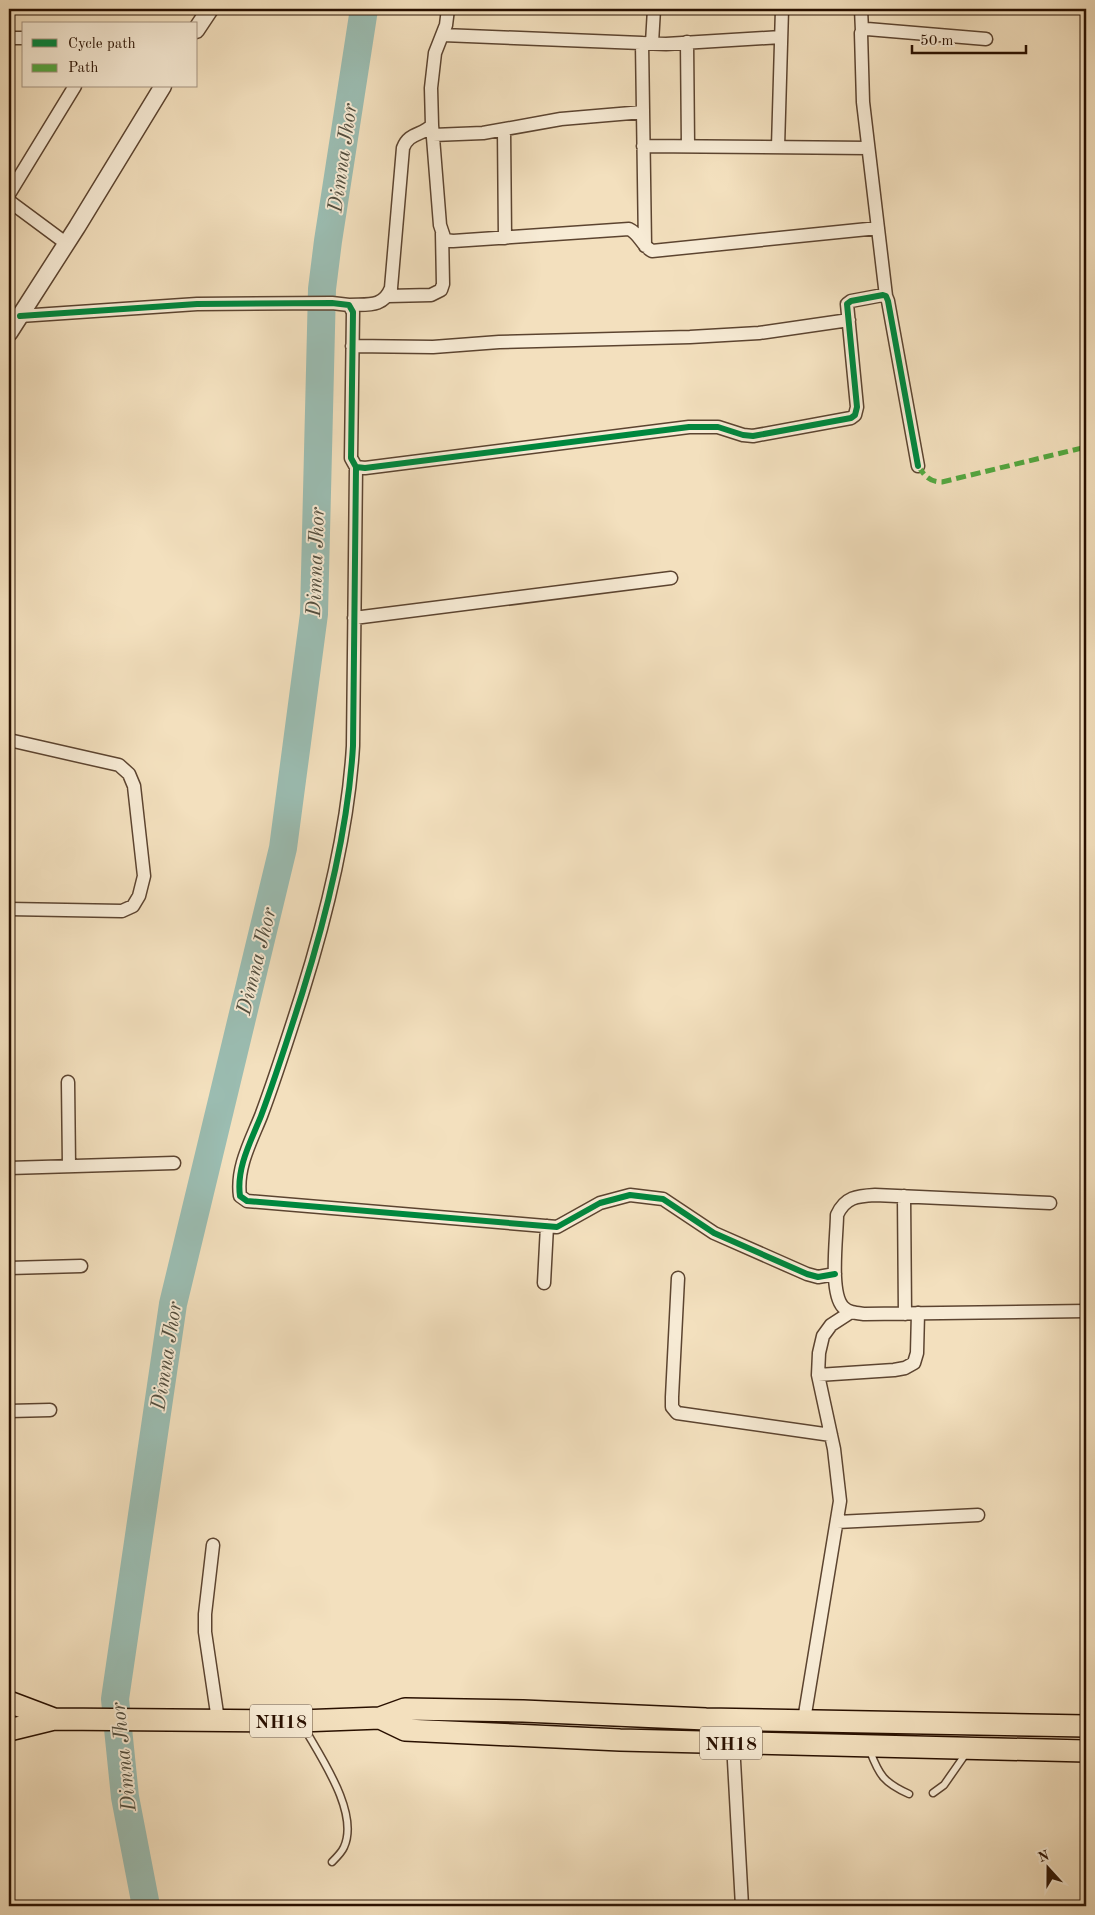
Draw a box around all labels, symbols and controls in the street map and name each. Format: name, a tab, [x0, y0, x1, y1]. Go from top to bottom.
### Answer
legend	[22, 22, 198, 88]
scale bar	[912, 22, 1026, 54]
text: 50 m	[920, 34, 954, 49]
text: Cycle path	[68, 37, 136, 52]
text: Path	[68, 61, 98, 76]
water label: Dimna Jhor	[325, 101, 362, 215]
water label: Dimna Jhor	[304, 506, 329, 618]
water label: Dimna Jhor	[234, 905, 281, 1018]
water label: Dimna Jhor	[148, 1299, 187, 1413]
water label: Dimna Jhor	[108, 1700, 141, 1813]
road number: NH18	[250, 1704, 312, 1738]
road number: NH18	[700, 1726, 762, 1760]
north arrow	[1022, 1842, 1072, 1892]
text: N	[1036, 1848, 1051, 1865]

